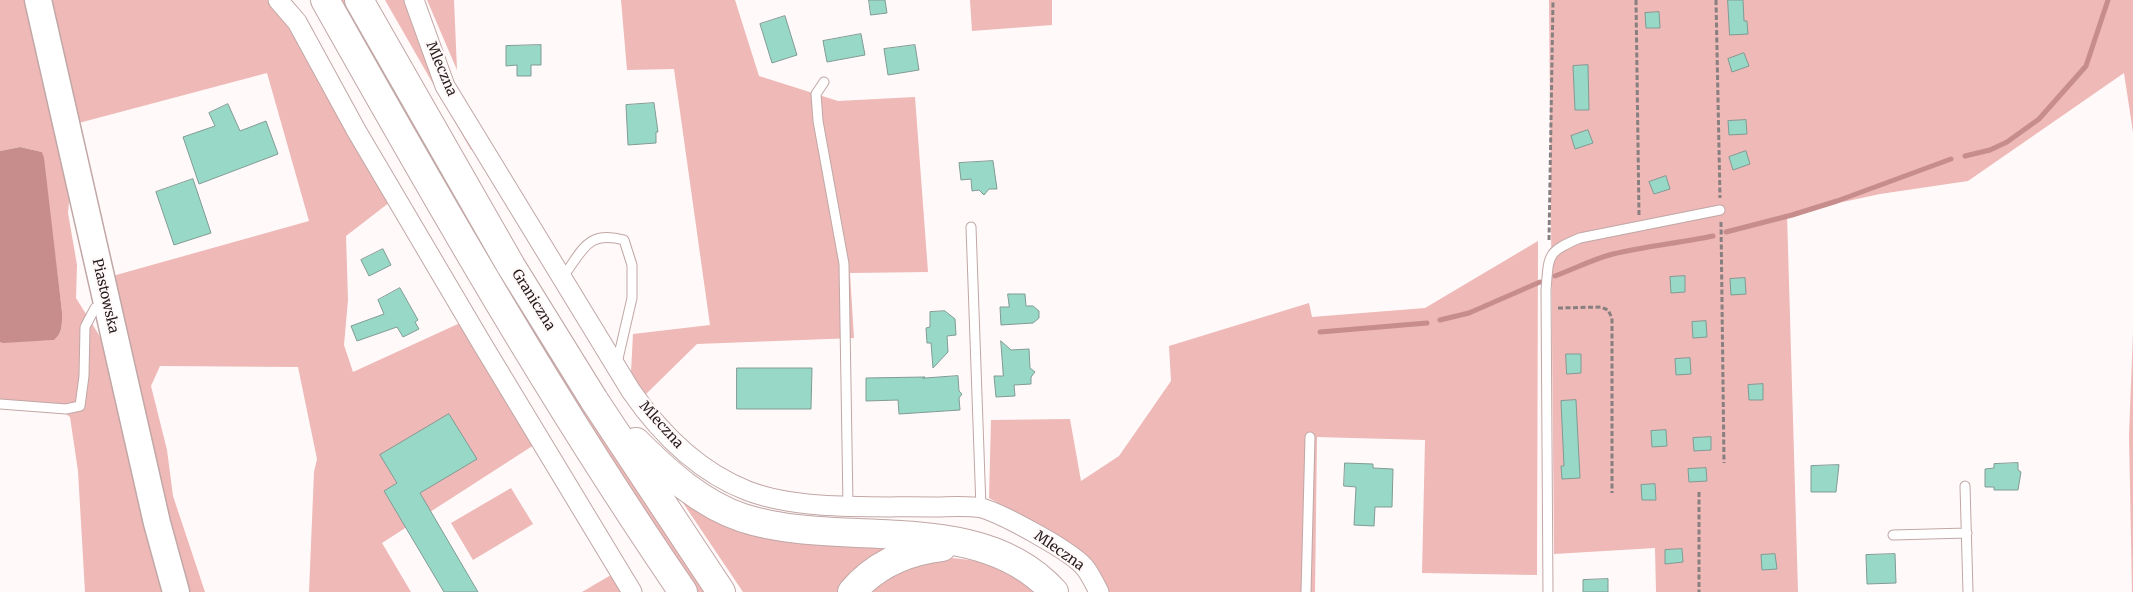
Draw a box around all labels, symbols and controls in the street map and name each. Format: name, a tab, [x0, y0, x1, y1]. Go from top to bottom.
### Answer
street label: Mleczna	[422, 39, 460, 99]
street label: Piastowska	[88, 257, 122, 335]
street label: Graniczna	[508, 266, 558, 334]
street label: Mleczna	[636, 398, 686, 452]
street label: Mleczna	[1031, 528, 1087, 574]

